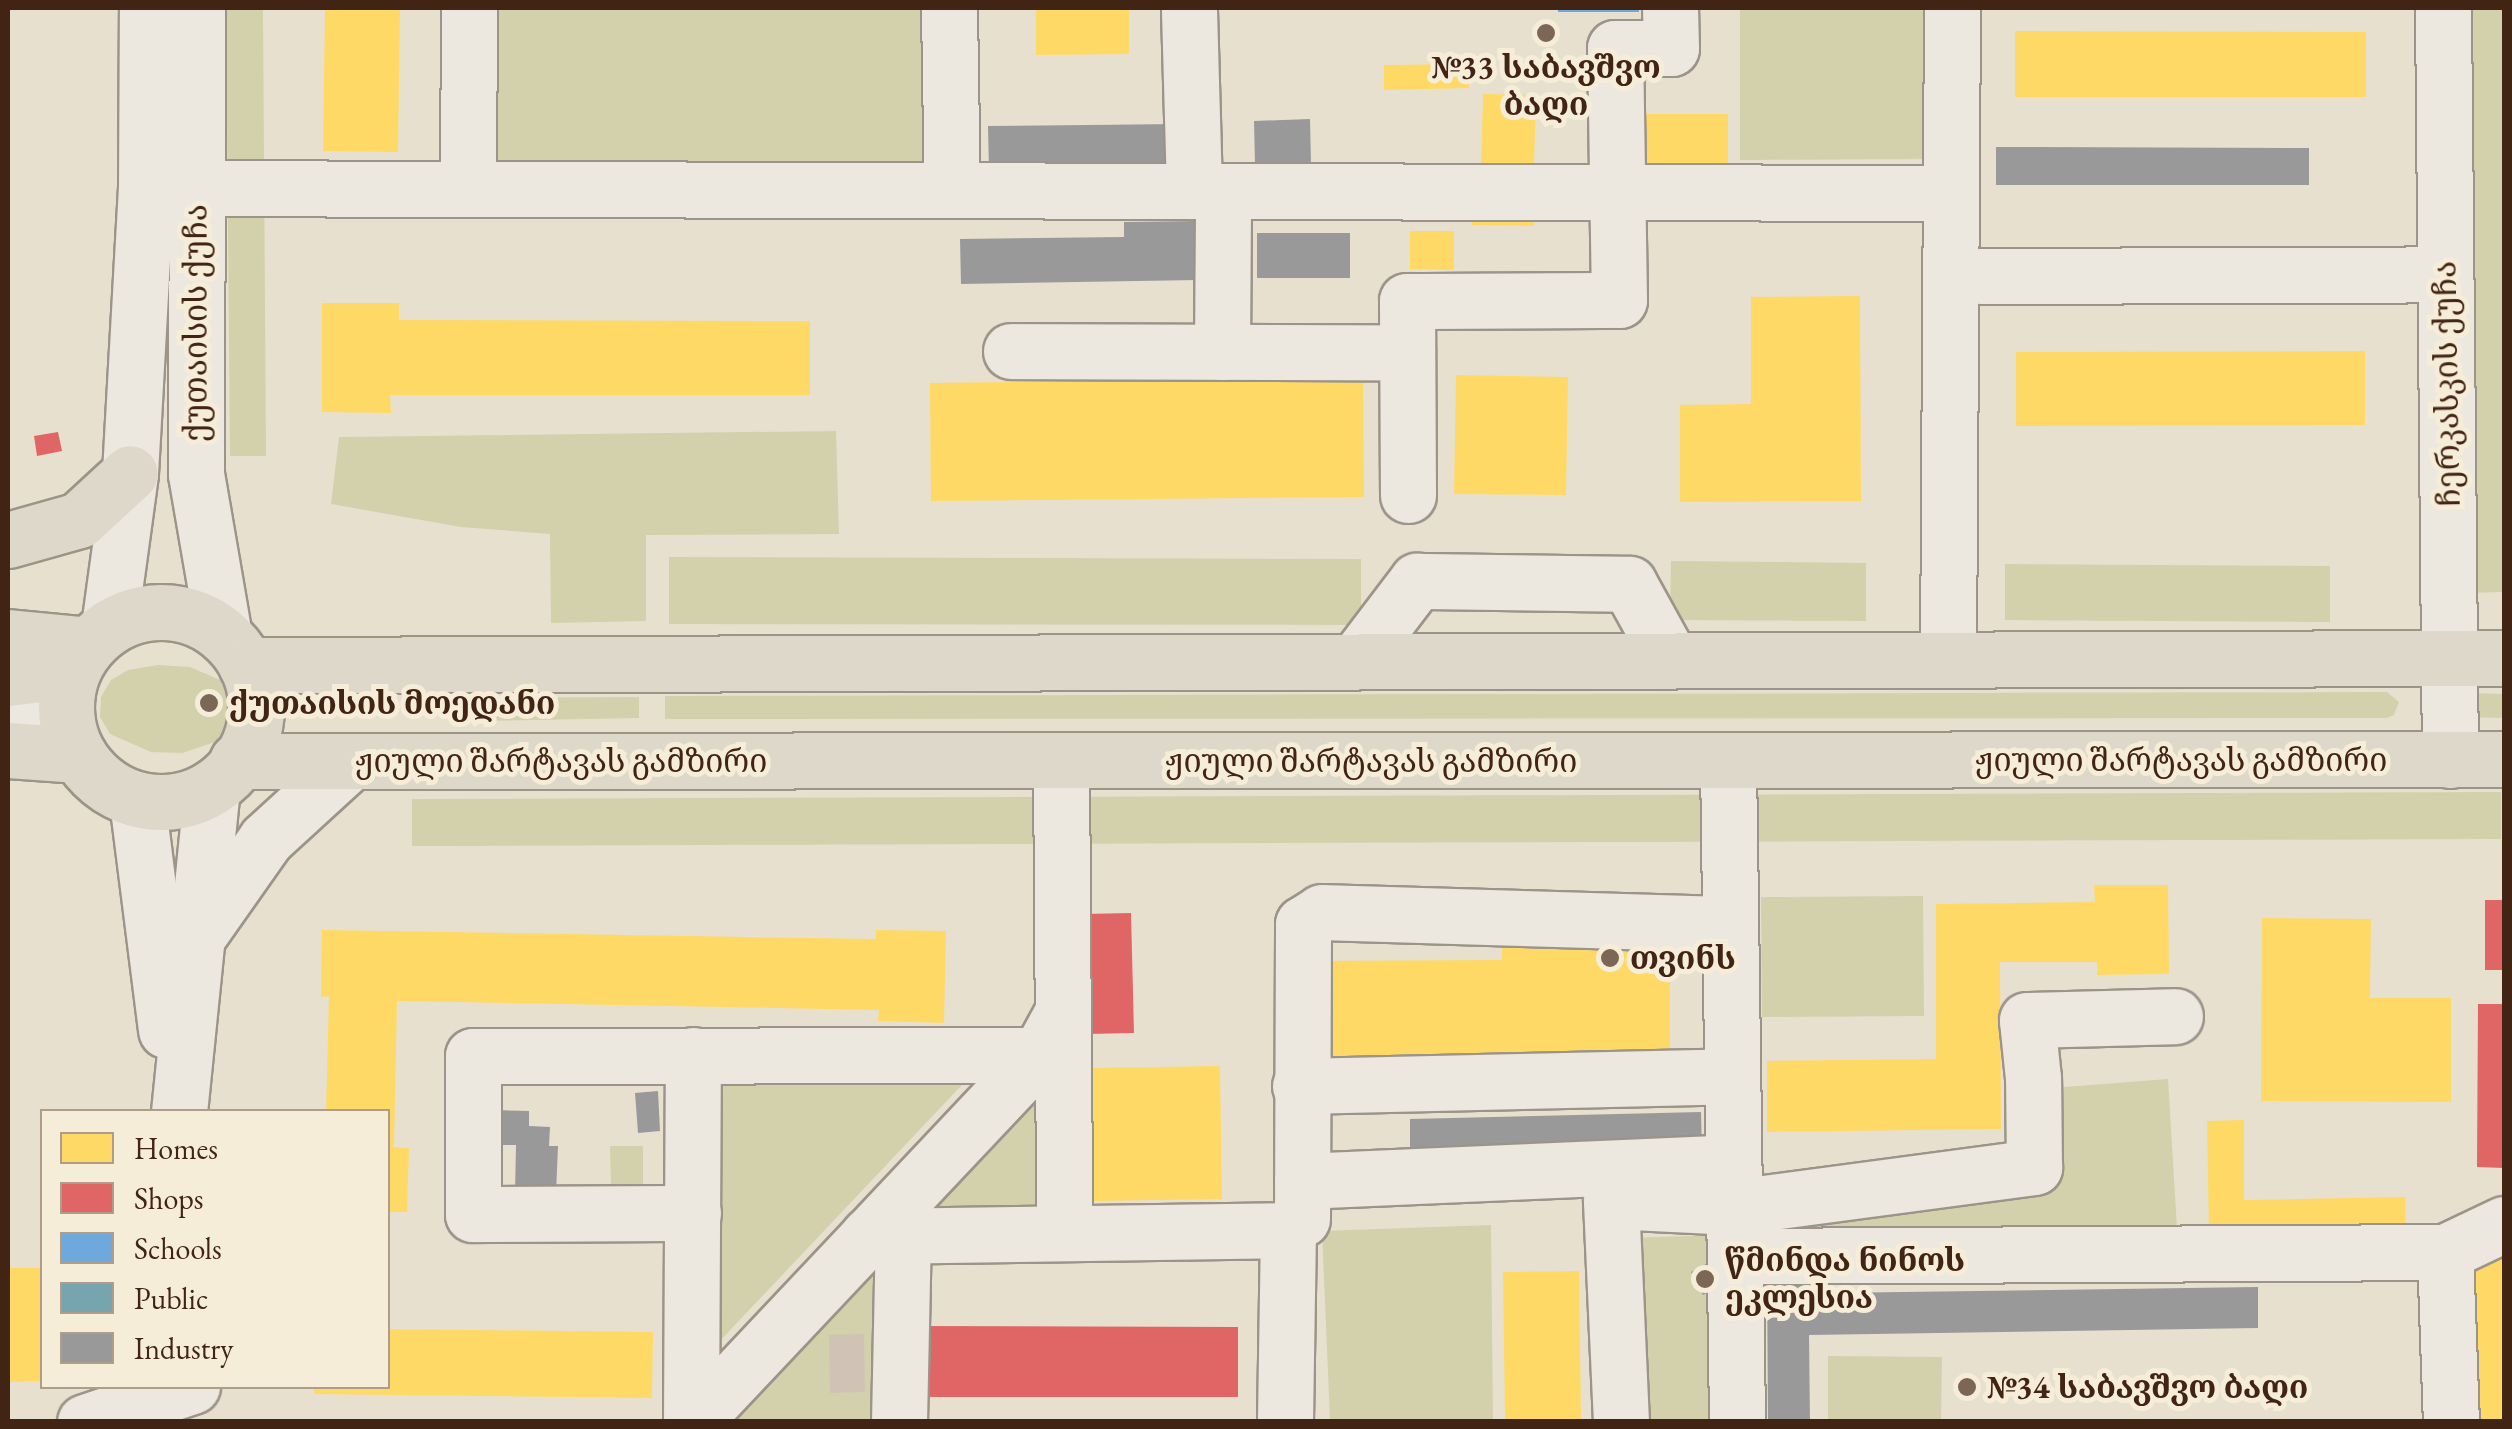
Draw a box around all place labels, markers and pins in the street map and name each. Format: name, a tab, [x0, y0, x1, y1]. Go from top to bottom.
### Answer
marker: №33 საბავშვო ბაღი	[1535, 22, 1557, 44]
place label: №33 საბავშვო ბაღი	[1431, 49, 1661, 124]
place label: ქუთაისის მოედანი	[229, 684, 555, 722]
marker: ქუთაისის მოედანი	[198, 692, 220, 714]
place label: თვინს	[1630, 939, 1736, 977]
marker: თვინს	[1599, 947, 1621, 969]
place label: წმინდა ნინოს ეკლესია	[1725, 1242, 1965, 1317]
marker: წმინდა ნინოს ეკლესია	[1694, 1268, 1716, 1290]
place label: №34 საბავშვო ბაღი	[1987, 1368, 2308, 1406]
marker: №34 საბავშვო ბაღი	[1956, 1376, 1978, 1398]

